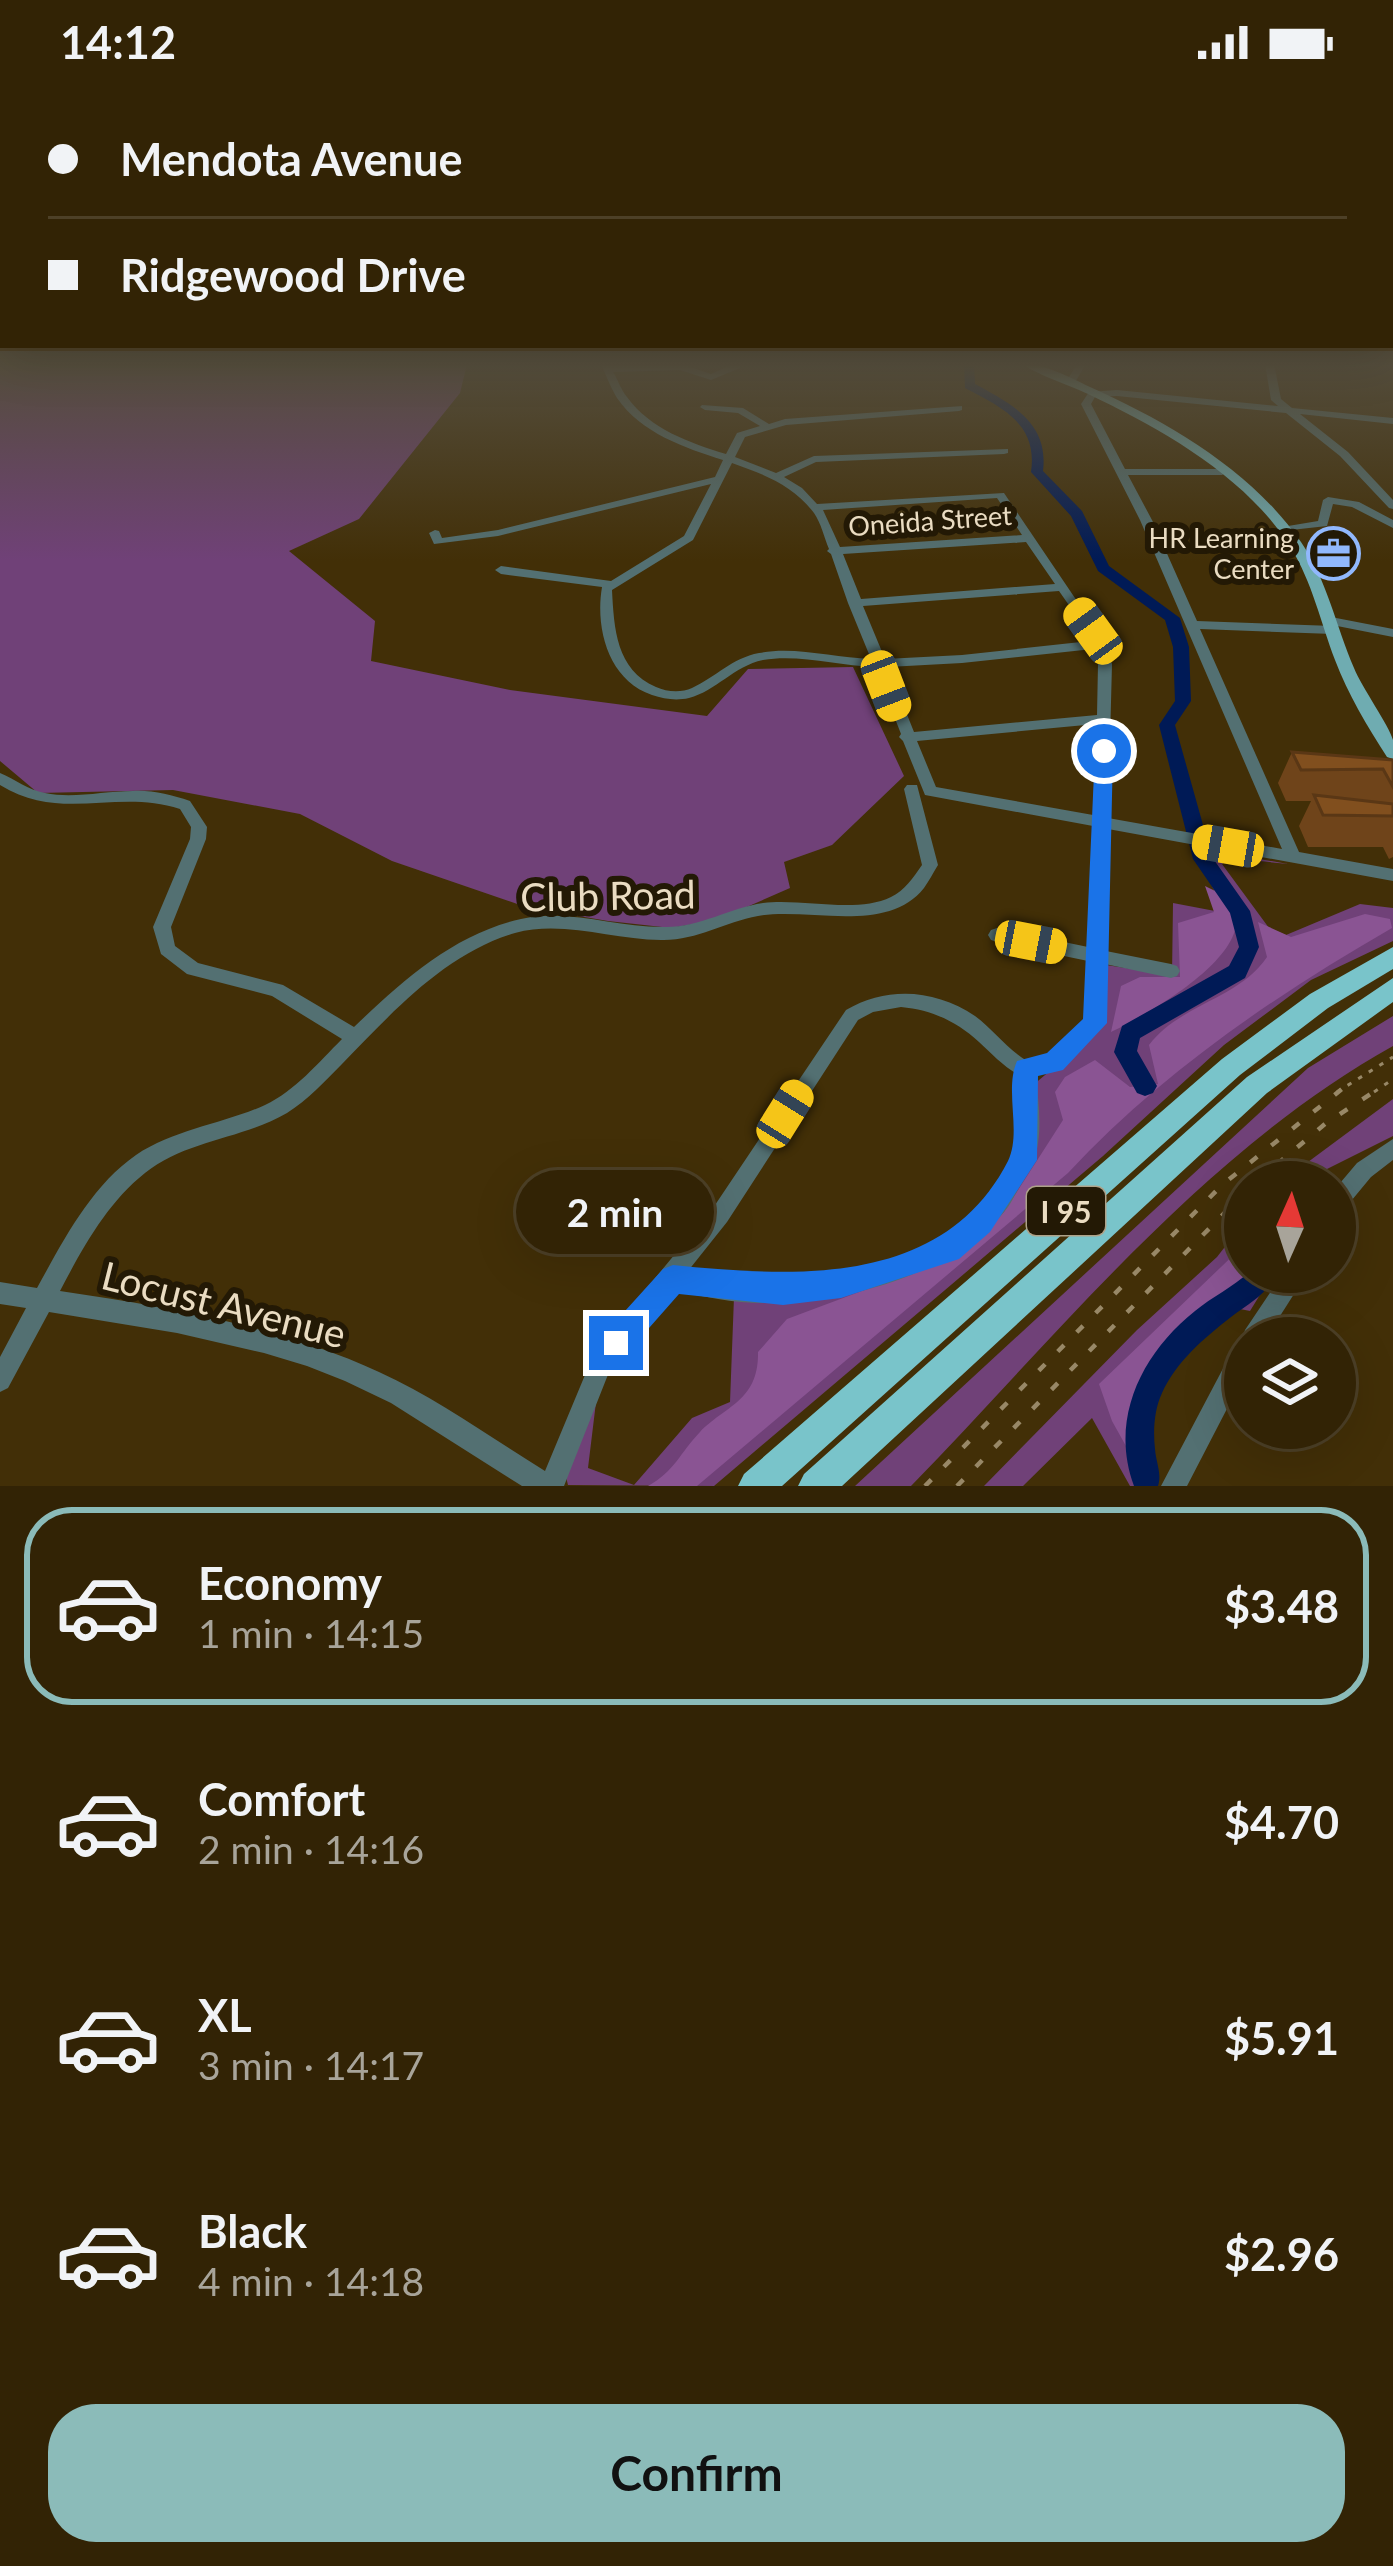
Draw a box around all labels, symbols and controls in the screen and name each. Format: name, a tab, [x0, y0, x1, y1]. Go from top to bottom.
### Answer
text: 14:12	[60, 15, 176, 69]
text: Mendota Avenue	[120, 132, 462, 186]
text: Ridgewood Drive	[120, 248, 466, 302]
street label: Oneida Street	[847, 498, 1013, 542]
place label: HR Learning Center	[1149, 521, 1294, 585]
office icon: HR Learning Center	[1305, 525, 1361, 581]
car	[1057, 591, 1129, 671]
car	[856, 646, 916, 726]
route start	[1077, 724, 1131, 778]
car	[1189, 822, 1267, 870]
street label: Club Road	[520, 870, 696, 920]
car	[992, 917, 1070, 967]
car	[751, 1074, 819, 1154]
north arrow	[1224, 1161, 1356, 1293]
map controls	[1224, 1161, 1356, 1449]
callout: 2 min	[517, 1169, 715, 1253]
road number: I 95	[1027, 1187, 1105, 1235]
text: 2 min	[567, 1189, 663, 1235]
street label: Locust Avenue	[97, 1251, 351, 1357]
route end	[589, 1316, 643, 1370]
button: layers	[1224, 1317, 1356, 1449]
icon: car	[54, 1552, 162, 1660]
text: Economy	[198, 1556, 382, 1610]
text: $3.48	[1224, 1579, 1339, 1633]
text: 1 min · 14:15	[198, 1610, 424, 1656]
icon: car	[54, 1768, 162, 1876]
text: Comfort	[198, 1772, 365, 1826]
text: $4.70	[1224, 1795, 1339, 1849]
text: 2 min · 14:16	[198, 1826, 424, 1872]
icon: car	[54, 1984, 162, 2092]
text: XL	[198, 1988, 252, 2042]
text: $5.91	[1224, 2011, 1339, 2065]
text: 3 min · 14:17	[198, 2042, 424, 2088]
icon: car	[54, 2200, 162, 2308]
text: Black	[198, 2204, 307, 2258]
text: $2.96	[1224, 2227, 1339, 2281]
text: 4 min · 14:18	[198, 2258, 424, 2304]
button: Confirm	[48, 2404, 1345, 2542]

